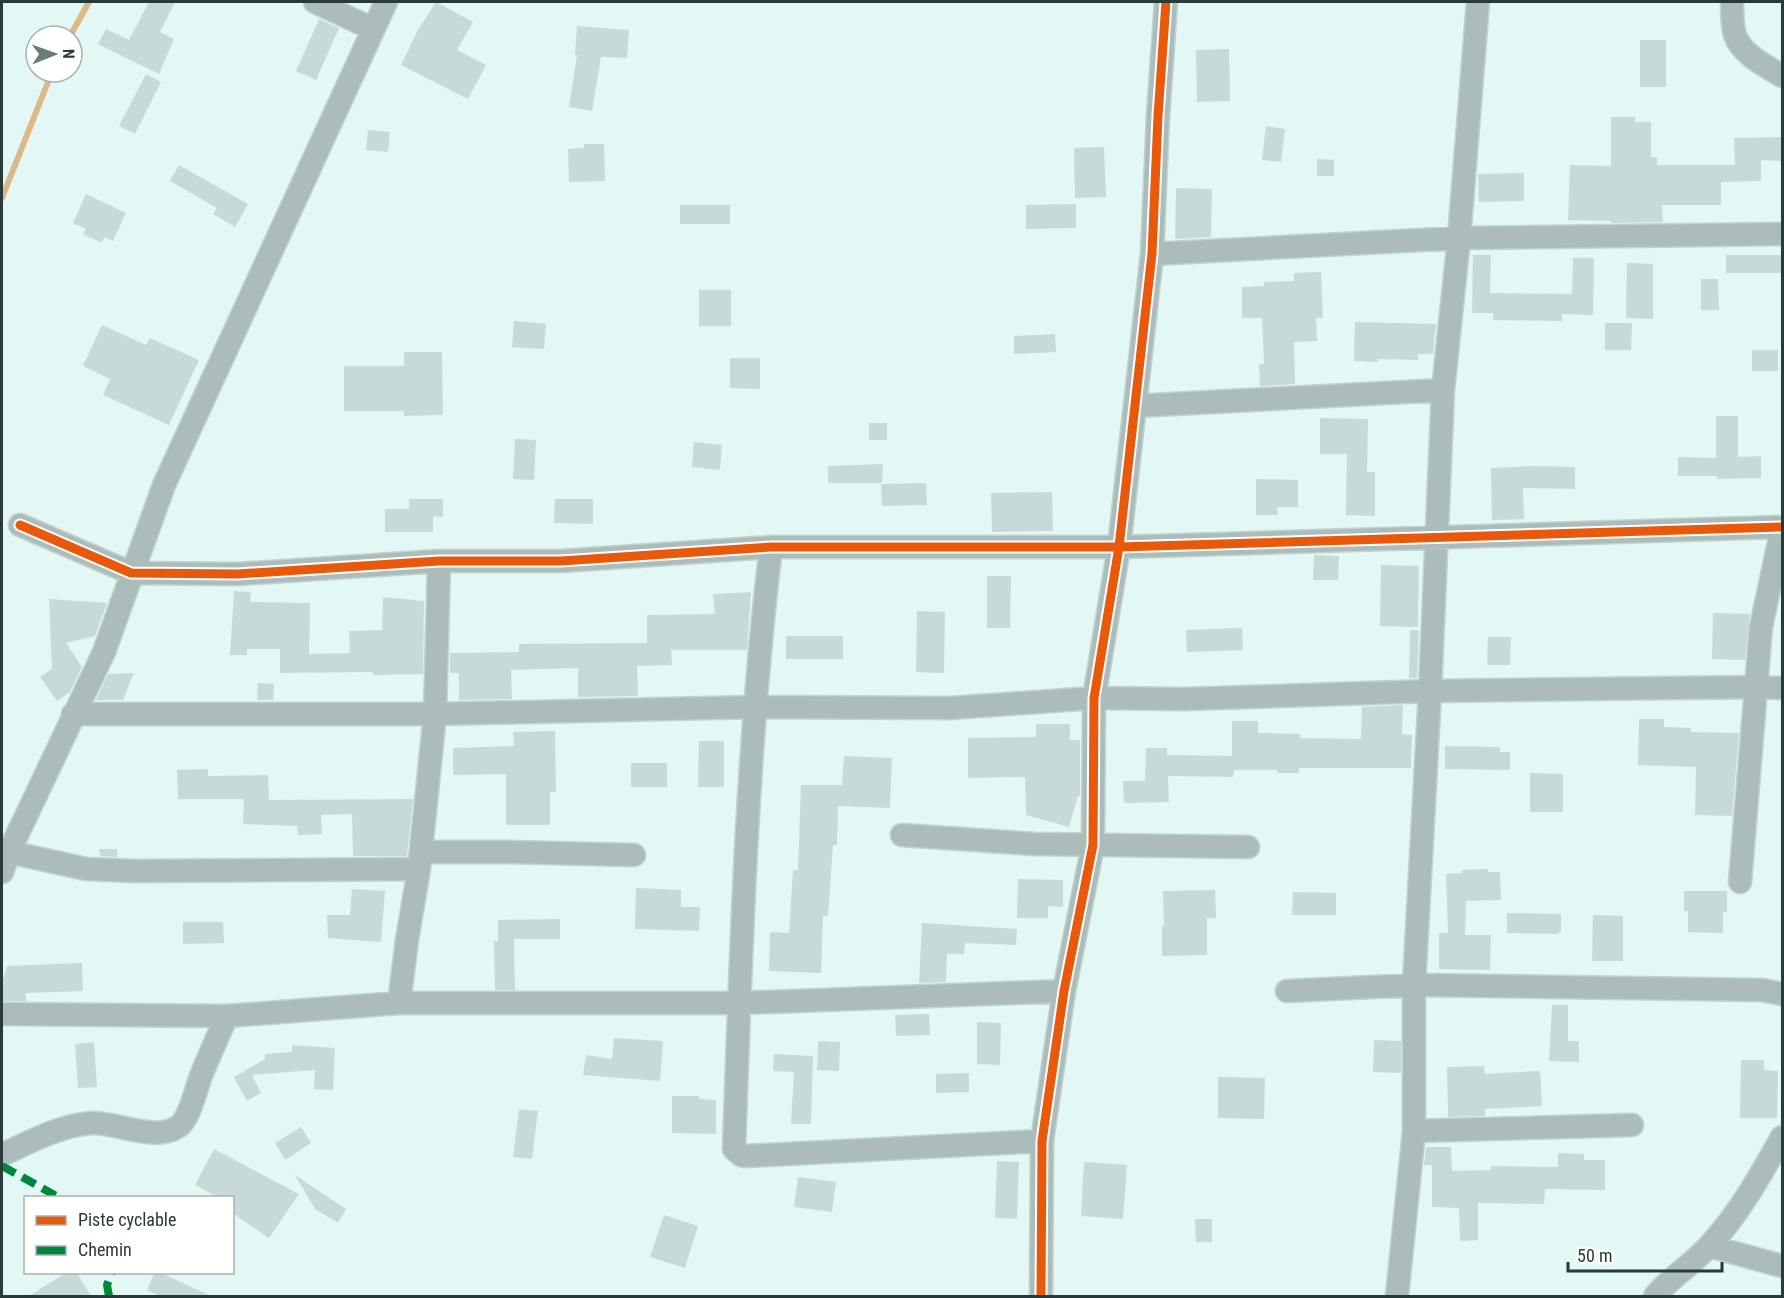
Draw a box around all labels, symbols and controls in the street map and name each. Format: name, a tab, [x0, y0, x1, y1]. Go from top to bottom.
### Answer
north arrow	[24, 24, 84, 84]
text: N	[59, 49, 78, 59]
legend	[24, 1196, 234, 1274]
text: Piste cyclable	[78, 1209, 176, 1230]
scale bar	[1568, 1235, 1722, 1273]
text: Chemin	[78, 1239, 132, 1260]
text: 50 m	[1577, 1245, 1612, 1266]

